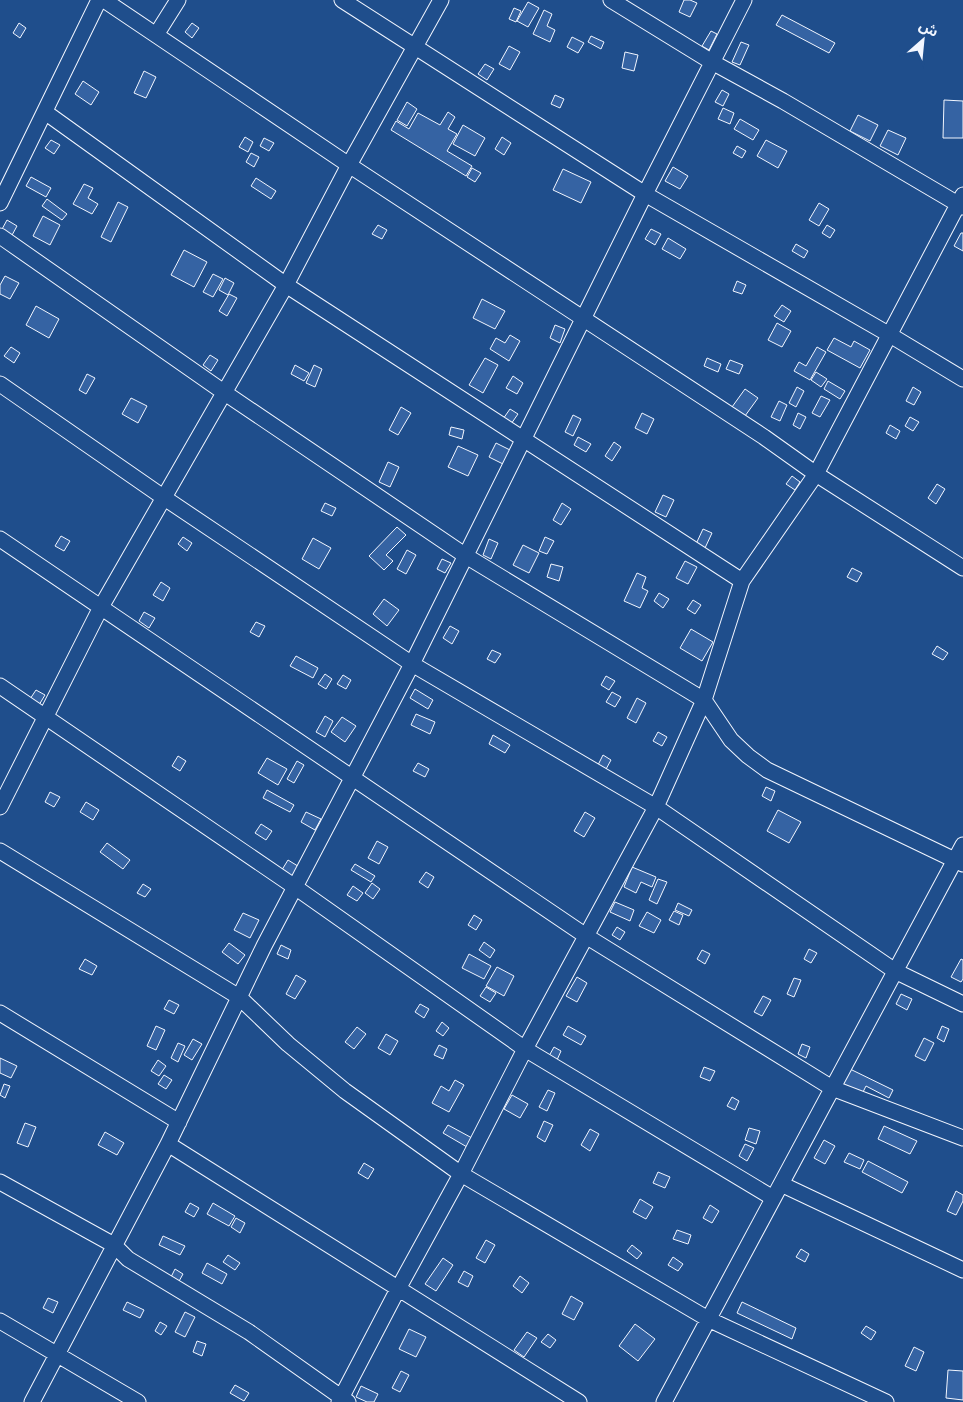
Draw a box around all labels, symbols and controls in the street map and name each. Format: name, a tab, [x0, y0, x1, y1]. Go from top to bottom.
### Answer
north arrow	[898, 15, 948, 65]
text: ش	[916, 16, 942, 41]

